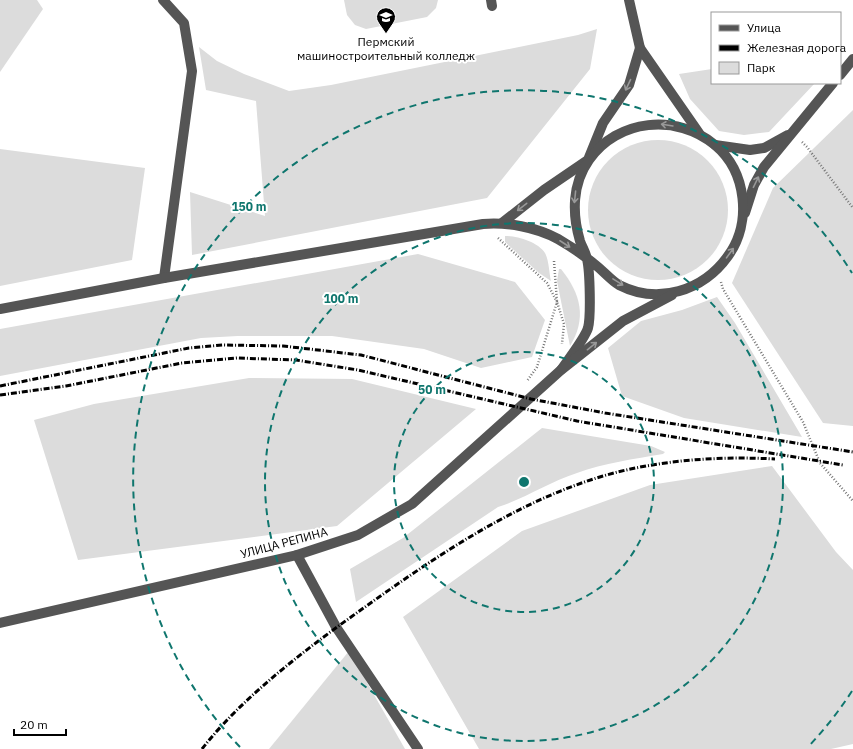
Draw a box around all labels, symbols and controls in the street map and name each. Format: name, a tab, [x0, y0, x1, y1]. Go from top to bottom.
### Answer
school or university icon: Пермский машиностроительный колледж	[375, 6, 397, 34]
legend	[711, 12, 841, 84]
text: Улица	[747, 20, 781, 35]
place label: Пермский машиностроительный колледж	[297, 34, 475, 63]
text: Железная дорога	[747, 40, 847, 55]
text: Парк	[747, 60, 776, 75]
one-way arrow	[624, 79, 631, 91]
one-way arrow	[660, 121, 673, 129]
one-way arrow	[753, 176, 760, 188]
one-way arrow	[572, 190, 579, 203]
text: 150 m	[231, 199, 267, 214]
one-way arrow	[517, 202, 528, 211]
one-way arrow	[559, 240, 571, 248]
one-way arrow	[726, 248, 734, 259]
one-way arrow	[612, 278, 623, 287]
text: 100 m	[323, 291, 359, 306]
one-way arrow	[586, 342, 597, 350]
text: 50 m	[418, 382, 446, 397]
centre of rings	[517, 475, 531, 489]
street label: УЛИЦА РЕПИНА	[239, 524, 329, 561]
scale bar	[14, 711, 66, 737]
text: 20 m	[20, 717, 48, 732]

